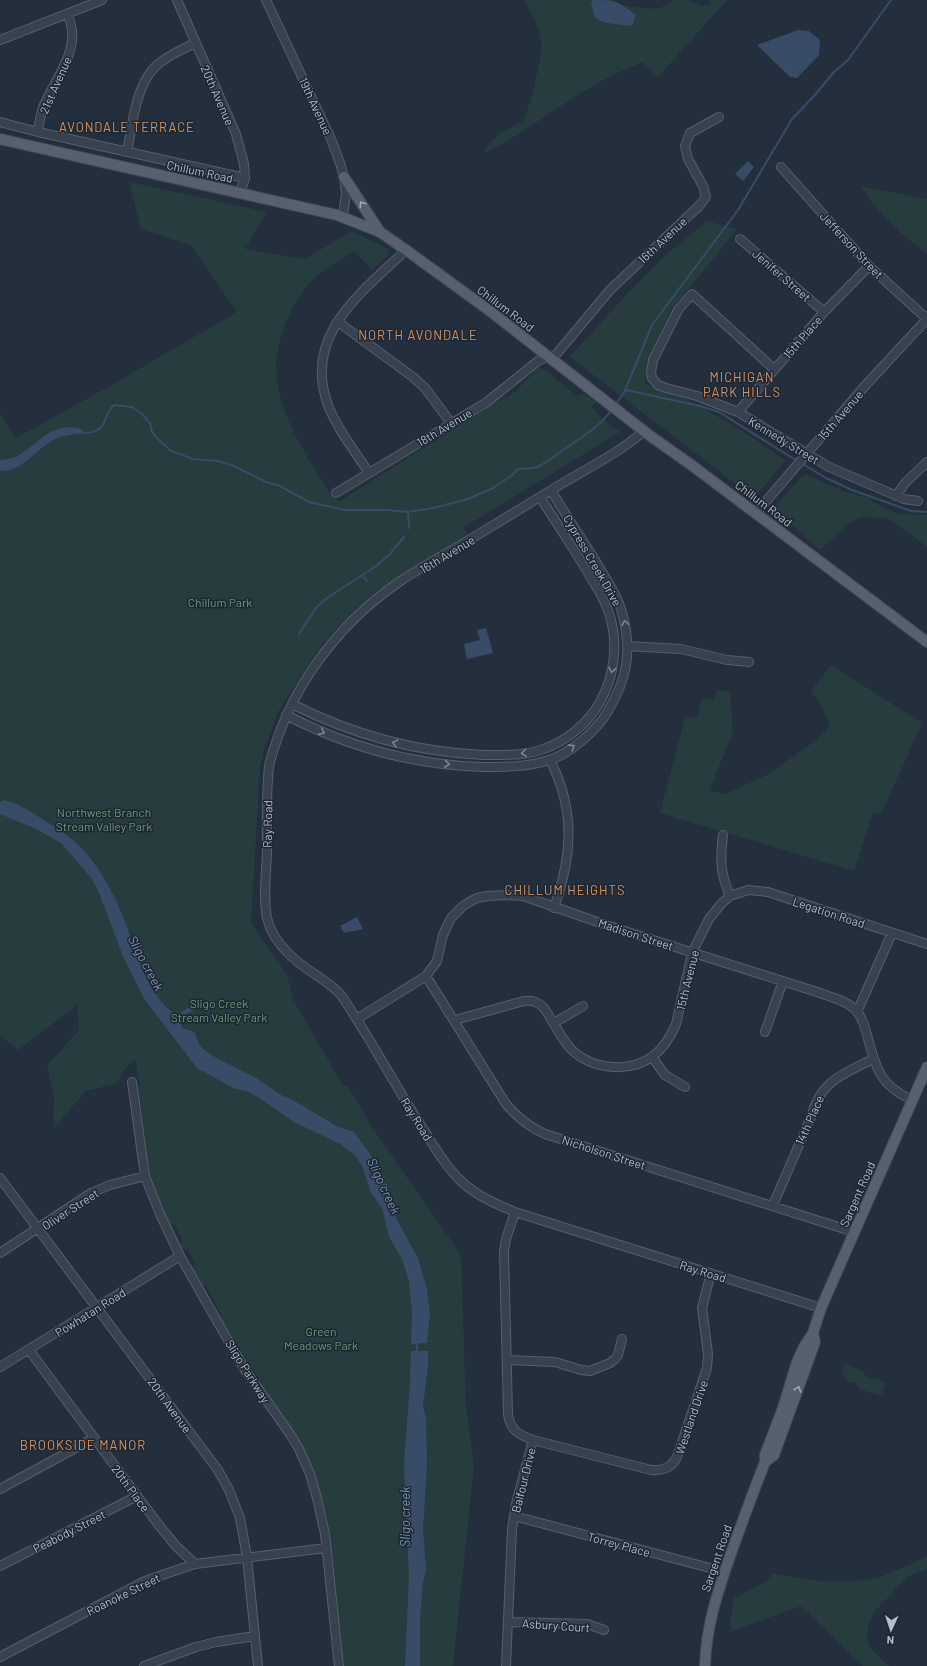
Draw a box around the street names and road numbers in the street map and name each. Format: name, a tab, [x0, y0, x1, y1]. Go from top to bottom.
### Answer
street label: 21st Avenue	[36, 54, 74, 116]
street label: 20th Avenue	[198, 63, 238, 127]
street label: 19th Avenue	[297, 75, 335, 137]
street label: Chillum Road	[165, 157, 235, 185]
street label: Jefferson Street	[818, 209, 886, 281]
street label: 16th Avenue	[635, 214, 689, 266]
street label: Jenifer Street	[750, 246, 814, 304]
street label: Chillum Road	[475, 282, 537, 334]
street label: 15th Place	[780, 313, 824, 361]
street label: 15th Avenue	[814, 387, 866, 443]
street label: 18th Avenue	[414, 405, 474, 449]
street label: Kennedy Street	[746, 413, 822, 467]
street label: Chillum Road	[733, 477, 795, 529]
street label: Cypress Creek Drive	[561, 512, 625, 608]
street label: 16th Avenue	[417, 532, 477, 576]
street label: Ray Road	[260, 800, 274, 848]
street label: Legation Road	[791, 894, 867, 930]
street label: Madison Street	[597, 915, 675, 953]
street label: 15th Avenue	[673, 948, 701, 1012]
street label: 14th Place	[792, 1093, 826, 1147]
street label: Ray Road	[398, 1095, 436, 1143]
street label: Nicholson Street	[560, 1132, 648, 1172]
street label: Sargent Road	[836, 1159, 878, 1229]
street label: Oliver Street	[39, 1186, 101, 1232]
street label: Ray Road	[678, 1257, 728, 1285]
street label: Powhatan Road	[52, 1285, 128, 1339]
street label: Sligo Parkway	[223, 1337, 273, 1406]
street label: 20th Avenue	[145, 1375, 195, 1435]
street label: Westland Drive	[672, 1378, 710, 1456]
street label: Balfour Drive	[508, 1446, 538, 1514]
street label: 20th Place	[109, 1462, 153, 1514]
street label: Peabody Street	[30, 1507, 108, 1555]
street label: Sargent Road	[698, 1523, 734, 1593]
street label: Torrey Place	[586, 1529, 652, 1559]
street label: Roanoke Street	[84, 1570, 162, 1618]
street label: Asbury Court	[522, 1616, 590, 1634]

